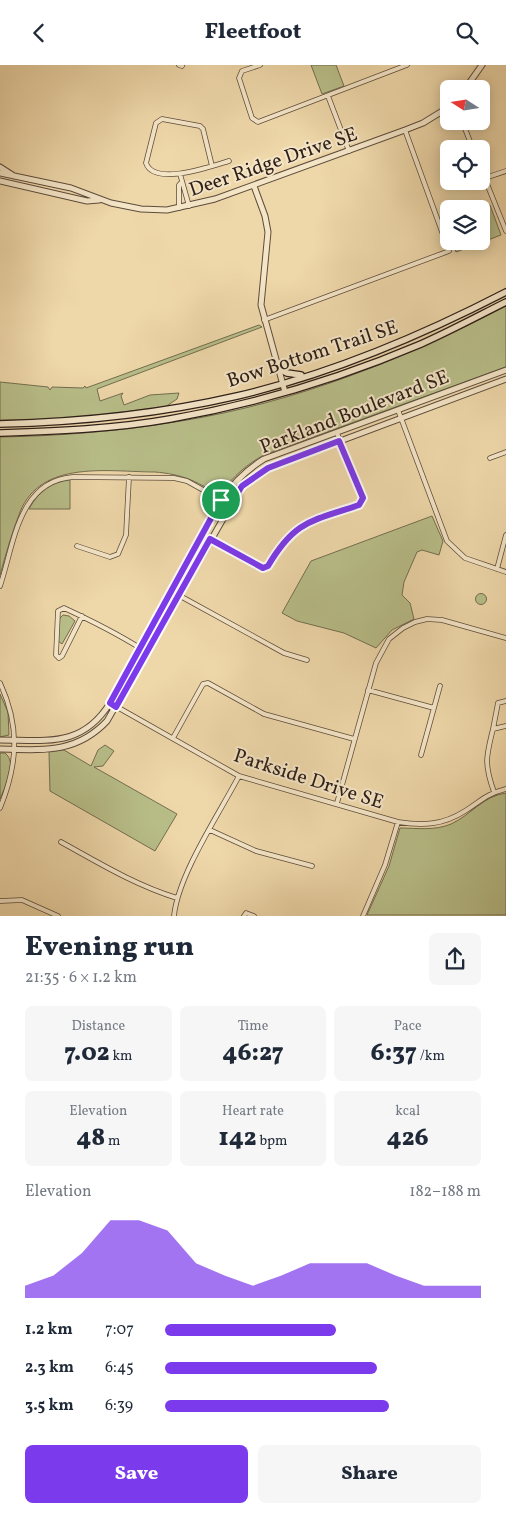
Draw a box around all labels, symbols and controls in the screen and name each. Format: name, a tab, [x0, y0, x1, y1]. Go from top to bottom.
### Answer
text: Fleetfoot	[205, 17, 301, 48]
icon: back	[25, 19, 53, 47]
icon: search	[453, 19, 481, 47]
north arrow	[440, 80, 490, 130]
map controls	[440, 80, 490, 250]
street label: Deer Ridge Drive SE	[186, 121, 362, 205]
button: locate	[440, 140, 490, 190]
button: layers	[440, 200, 490, 250]
street label: Bow Bottom Trail SE	[223, 314, 402, 396]
street label: Parkland Boulevard SE	[256, 364, 454, 462]
pin	[200, 479, 242, 521]
icon: arrive	[207, 486, 235, 514]
street label: Parkside Drive SE	[230, 742, 387, 817]
text: Evening run	[25, 928, 194, 967]
button: share	[429, 933, 481, 985]
text: 21:35 · 6 × 1.2 km	[25, 967, 137, 989]
text: Distance	[72, 1017, 125, 1036]
text: Time	[238, 1017, 268, 1036]
text: Pace	[394, 1017, 422, 1036]
text: 7.02	[64, 1036, 110, 1071]
text: 46:27	[222, 1036, 284, 1071]
text: 6:37	[371, 1036, 417, 1071]
text: km	[110, 1047, 132, 1066]
text: /km	[417, 1047, 445, 1066]
text: Elevation	[69, 1102, 127, 1121]
text: Heart rate	[222, 1102, 284, 1121]
text: kcal	[395, 1102, 420, 1121]
text: 48	[76, 1121, 105, 1156]
text: 142	[218, 1121, 257, 1156]
text: 426	[387, 1121, 429, 1156]
text: m	[105, 1132, 120, 1151]
text: bpm	[257, 1132, 288, 1151]
text: Elevation	[25, 1181, 92, 1203]
text: 182–188 m	[409, 1181, 481, 1203]
text: 1.2 km	[25, 1319, 73, 1341]
text: 7:07	[105, 1319, 134, 1341]
text: 2.3 km	[25, 1357, 74, 1379]
text: 6:45	[105, 1357, 134, 1379]
text: 3.5 km	[25, 1395, 74, 1417]
text: 6:39	[105, 1395, 133, 1417]
button: Save	[25, 1445, 248, 1503]
button: Share	[258, 1445, 481, 1503]

